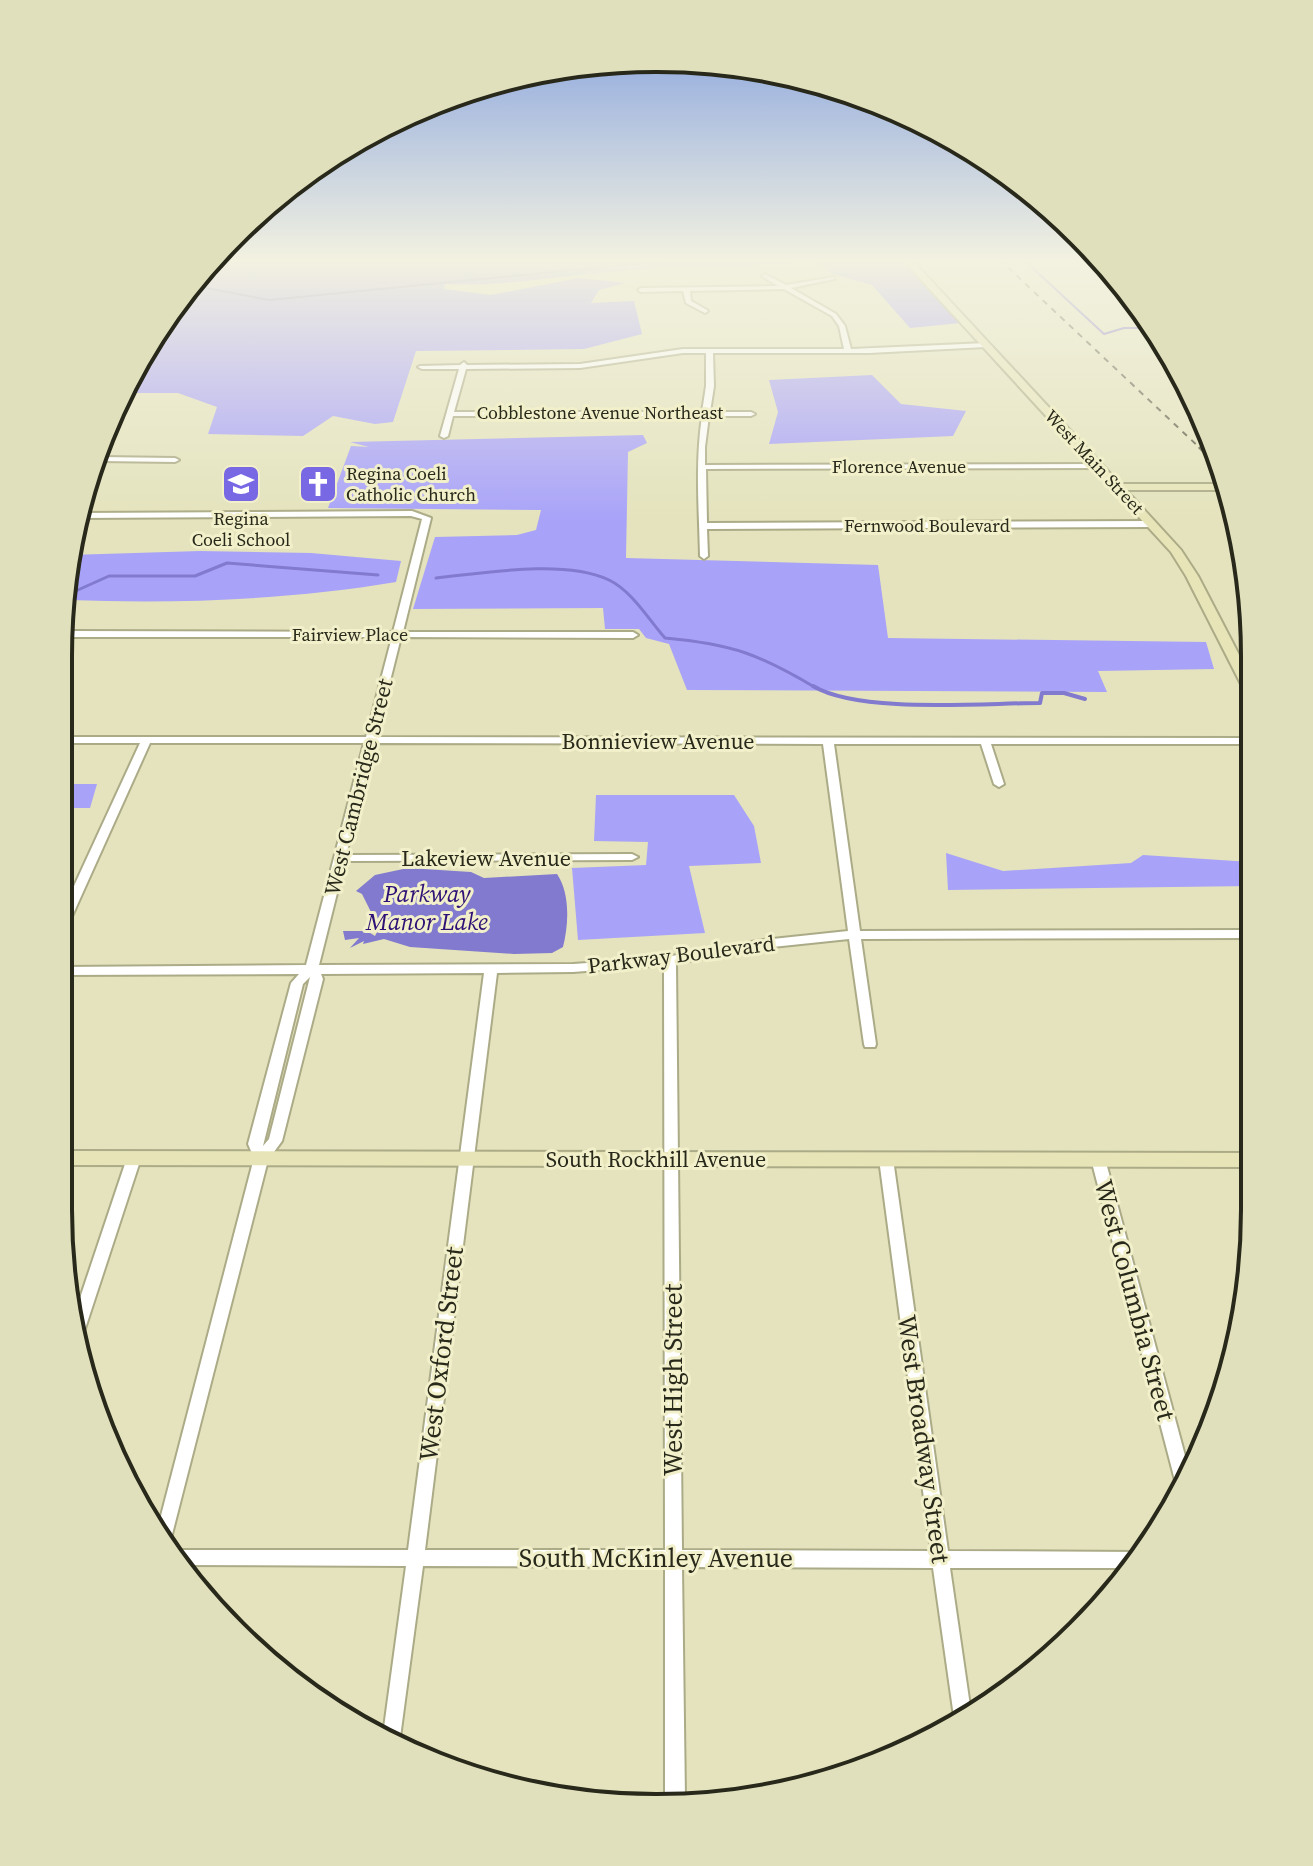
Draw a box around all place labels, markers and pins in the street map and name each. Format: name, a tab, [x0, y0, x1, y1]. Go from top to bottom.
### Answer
place label: Regina Coeli Catholic Church	[346, 461, 476, 507]
school or university icon: Regina Coeli School	[220, 463, 262, 505]
church icon: Regina Coeli Catholic Church	[297, 463, 339, 505]
place label: Regina Coeli School	[192, 506, 290, 552]

